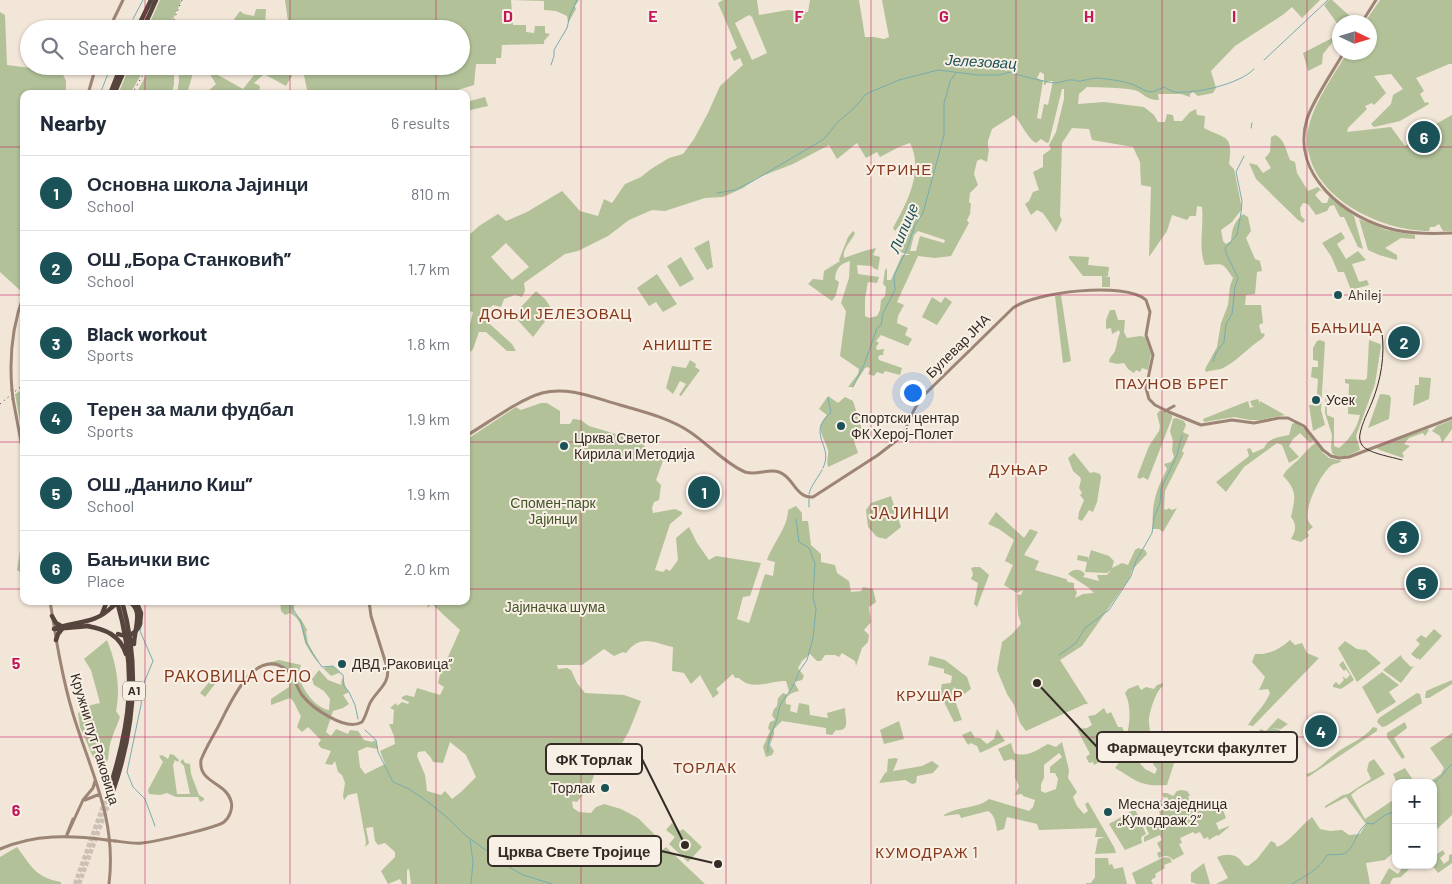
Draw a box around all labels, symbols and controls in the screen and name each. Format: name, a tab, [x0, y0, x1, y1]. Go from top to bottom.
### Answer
text: D	[503, 6, 513, 25]
text: E	[648, 6, 658, 25]
text: F	[795, 6, 804, 25]
text: G	[939, 6, 949, 25]
text: H	[1084, 6, 1094, 25]
text: I	[1232, 6, 1236, 25]
north arrow	[1332, 15, 1377, 60]
search box	[20, 20, 470, 75]
icon: search	[38, 34, 66, 62]
text: Search here	[78, 36, 177, 59]
water label: Јелезовац	[944, 50, 1018, 72]
text: Nearby	[40, 110, 106, 135]
text: 6 results	[391, 113, 450, 132]
pin: 6	[1408, 118, 1440, 156]
district label: УТРИНЕ	[866, 160, 932, 178]
text: Основна школа Јајинци	[87, 172, 309, 195]
text: 1	[53, 184, 59, 203]
text: 810 m	[411, 184, 450, 203]
text: School	[87, 196, 134, 215]
water label: Липице	[884, 200, 922, 256]
text: ОШ „Бора Станковић”	[87, 247, 291, 270]
text: 2	[52, 259, 60, 278]
text: 1.7 km	[408, 259, 450, 278]
text: School	[87, 271, 134, 290]
place label: Ahilej	[1348, 286, 1382, 303]
marker: Ahilej	[1332, 289, 1344, 301]
district label: ДОЊИ ЈЕЛЕЗОВАЦ	[480, 304, 632, 322]
street label: Булевар ЈНА	[922, 310, 994, 381]
district label: БАЊИЦА	[1311, 318, 1383, 336]
text: Black workout	[87, 322, 207, 345]
pin: 2	[1388, 323, 1420, 361]
text: 3	[52, 334, 60, 353]
text: 1.8 km	[407, 334, 450, 353]
district label: АНИШТЕ	[643, 335, 713, 353]
text: Sports	[87, 345, 133, 364]
district label: ПАУНОВ БРЕГ	[1115, 374, 1229, 392]
your location	[900, 380, 926, 406]
place label: Усек	[1326, 391, 1356, 408]
marker: Усек	[1310, 394, 1322, 406]
text: Терен за мали фудбал	[87, 397, 294, 420]
text: 4	[51, 409, 61, 428]
text: 1.9 km	[407, 409, 450, 428]
place label: Спортски центар ФК Херој-Полет	[851, 409, 959, 442]
marker: Спортски центар ФК Херој-Полет	[835, 420, 847, 432]
text: Sports	[87, 421, 133, 440]
place label: Црква Светог Кирила и Методија	[574, 429, 695, 462]
marker: Црква Светог Кирила и Методија	[558, 440, 570, 452]
district label: ДУЊАР	[989, 460, 1049, 478]
text: ОШ „Данило Киш”	[87, 472, 252, 495]
pin: 1	[688, 473, 720, 511]
text: 5	[52, 484, 60, 503]
text: 1.9 km	[407, 484, 450, 503]
park label: Спомен-парк Јајинци	[510, 494, 597, 527]
text: School	[87, 496, 134, 515]
district label: ЈАЈИНЦИ	[870, 503, 950, 522]
pin: 3	[1387, 518, 1419, 556]
text: Бањички вис	[87, 547, 210, 570]
text: 6	[52, 559, 60, 578]
text: 2.0 km	[404, 559, 450, 578]
pin: 5	[1406, 564, 1438, 602]
text: Place	[87, 571, 125, 590]
park label: Јајиначка шума	[505, 598, 606, 615]
text: 5	[12, 653, 21, 672]
place label: ДВД „Раковица”	[352, 655, 452, 672]
marker: ДВД „Раковица”	[336, 658, 348, 670]
district label: РАКОВИЦА СЕЛО	[164, 666, 312, 685]
street label: Кружни пут Раковица	[67, 671, 124, 807]
road number: A1	[123, 681, 145, 700]
district label: КРУШАР	[896, 686, 964, 704]
pin: 4	[1305, 712, 1337, 750]
callout: Фармацеутски факултет	[1097, 732, 1297, 762]
text: Фармацеутски факултет	[1107, 738, 1287, 756]
callout: ФК Торлак	[546, 744, 642, 774]
text: ФК Торлак	[556, 750, 633, 768]
district label: ТОРЛАК	[673, 758, 737, 776]
place label: Торлак	[550, 779, 596, 796]
map controls	[1392, 779, 1437, 869]
button: +	[1392, 779, 1437, 824]
marker: Торлак	[599, 782, 611, 794]
place label: Месна заједница „Кумодраж 2”	[1118, 795, 1227, 828]
text: 6	[12, 800, 21, 819]
marker: Месна заједница „Кумодраж 2”	[1102, 806, 1114, 818]
button: −	[1392, 824, 1437, 869]
callout: Црква Свете Тројице	[488, 836, 661, 866]
text: Црква Свете Тројице	[498, 842, 650, 860]
district label: КУМОДРАЖ 1	[875, 843, 979, 861]

